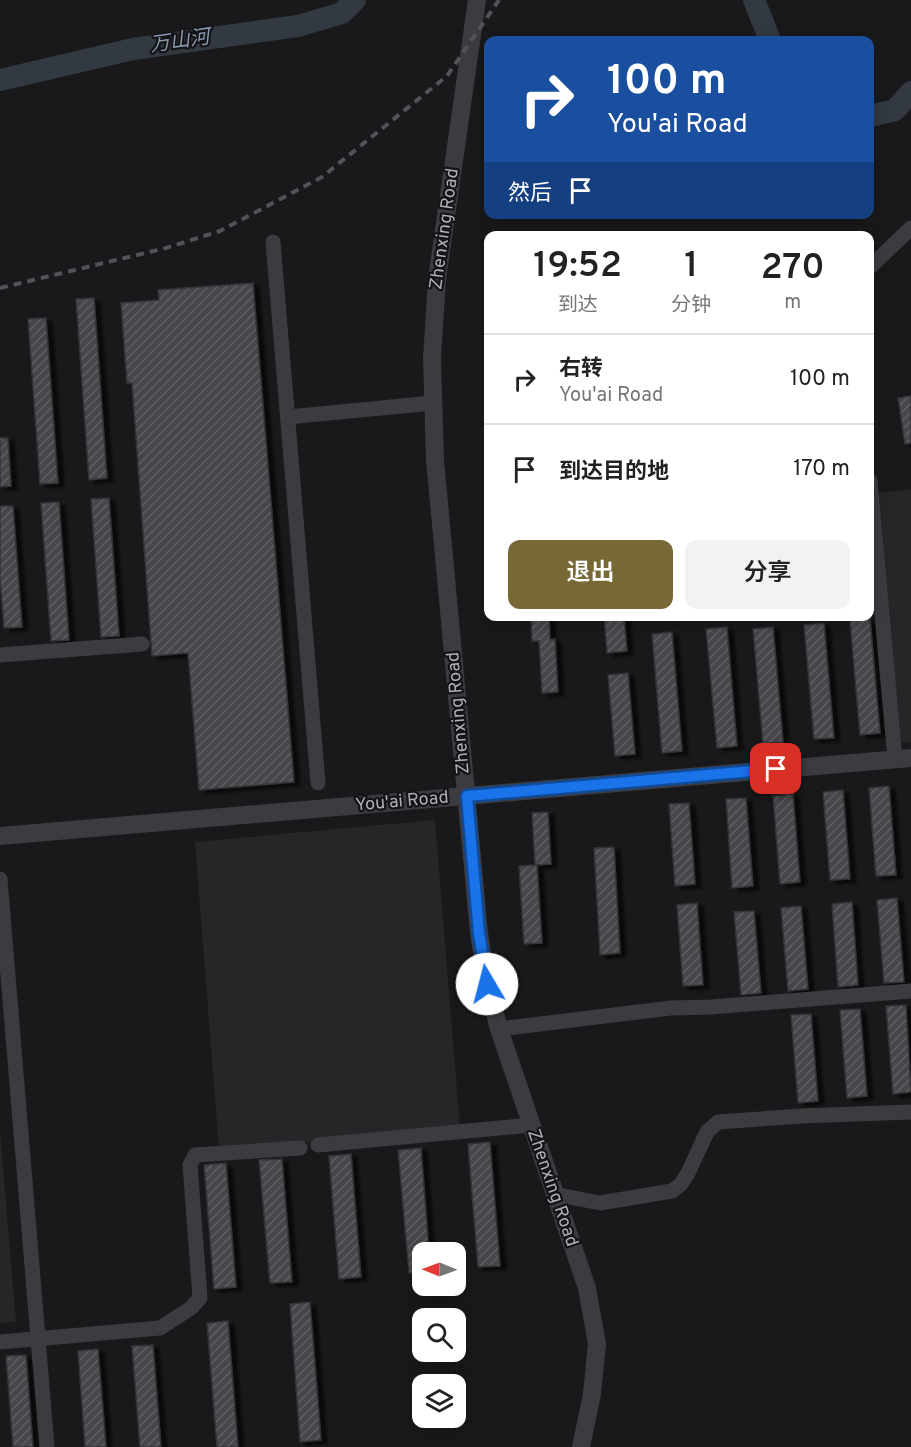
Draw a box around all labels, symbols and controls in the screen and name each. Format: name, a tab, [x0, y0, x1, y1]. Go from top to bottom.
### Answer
water label: 万山河	[148, 24, 215, 59]
text: 100 m	[607, 56, 726, 109]
icon: right	[508, 60, 586, 138]
text: You'ai Road	[607, 108, 748, 142]
street label: Zhenxing Road	[425, 167, 465, 291]
icon: arrive	[564, 174, 597, 207]
text: 然后	[508, 181, 552, 208]
text: 19:52	[533, 244, 622, 290]
text: 1	[684, 244, 698, 290]
text: 270	[761, 246, 825, 292]
text: m	[784, 290, 801, 316]
text: 到达	[558, 293, 598, 319]
text: 分钟	[671, 293, 711, 319]
text: 右转	[559, 356, 603, 383]
icon: right	[508, 363, 541, 396]
text: 100 m	[790, 366, 850, 393]
text: You'ai Road	[559, 383, 663, 409]
icon: arrive	[508, 453, 541, 486]
text: 170 m	[793, 456, 850, 483]
text: 到达目的地	[559, 459, 669, 486]
button: 退出	[508, 540, 673, 609]
button: 分享	[685, 540, 850, 609]
street label: Zhenxing Road	[442, 651, 476, 775]
pin	[750, 743, 801, 794]
icon: arrive	[759, 752, 792, 785]
street label: You'ai Road	[354, 786, 450, 818]
position arrow	[455, 952, 519, 1016]
street label: Zhenxing Road	[521, 1126, 583, 1250]
north arrow	[412, 1242, 466, 1296]
map controls	[412, 1242, 466, 1428]
button: search	[412, 1308, 466, 1362]
button: layers	[412, 1374, 466, 1428]

